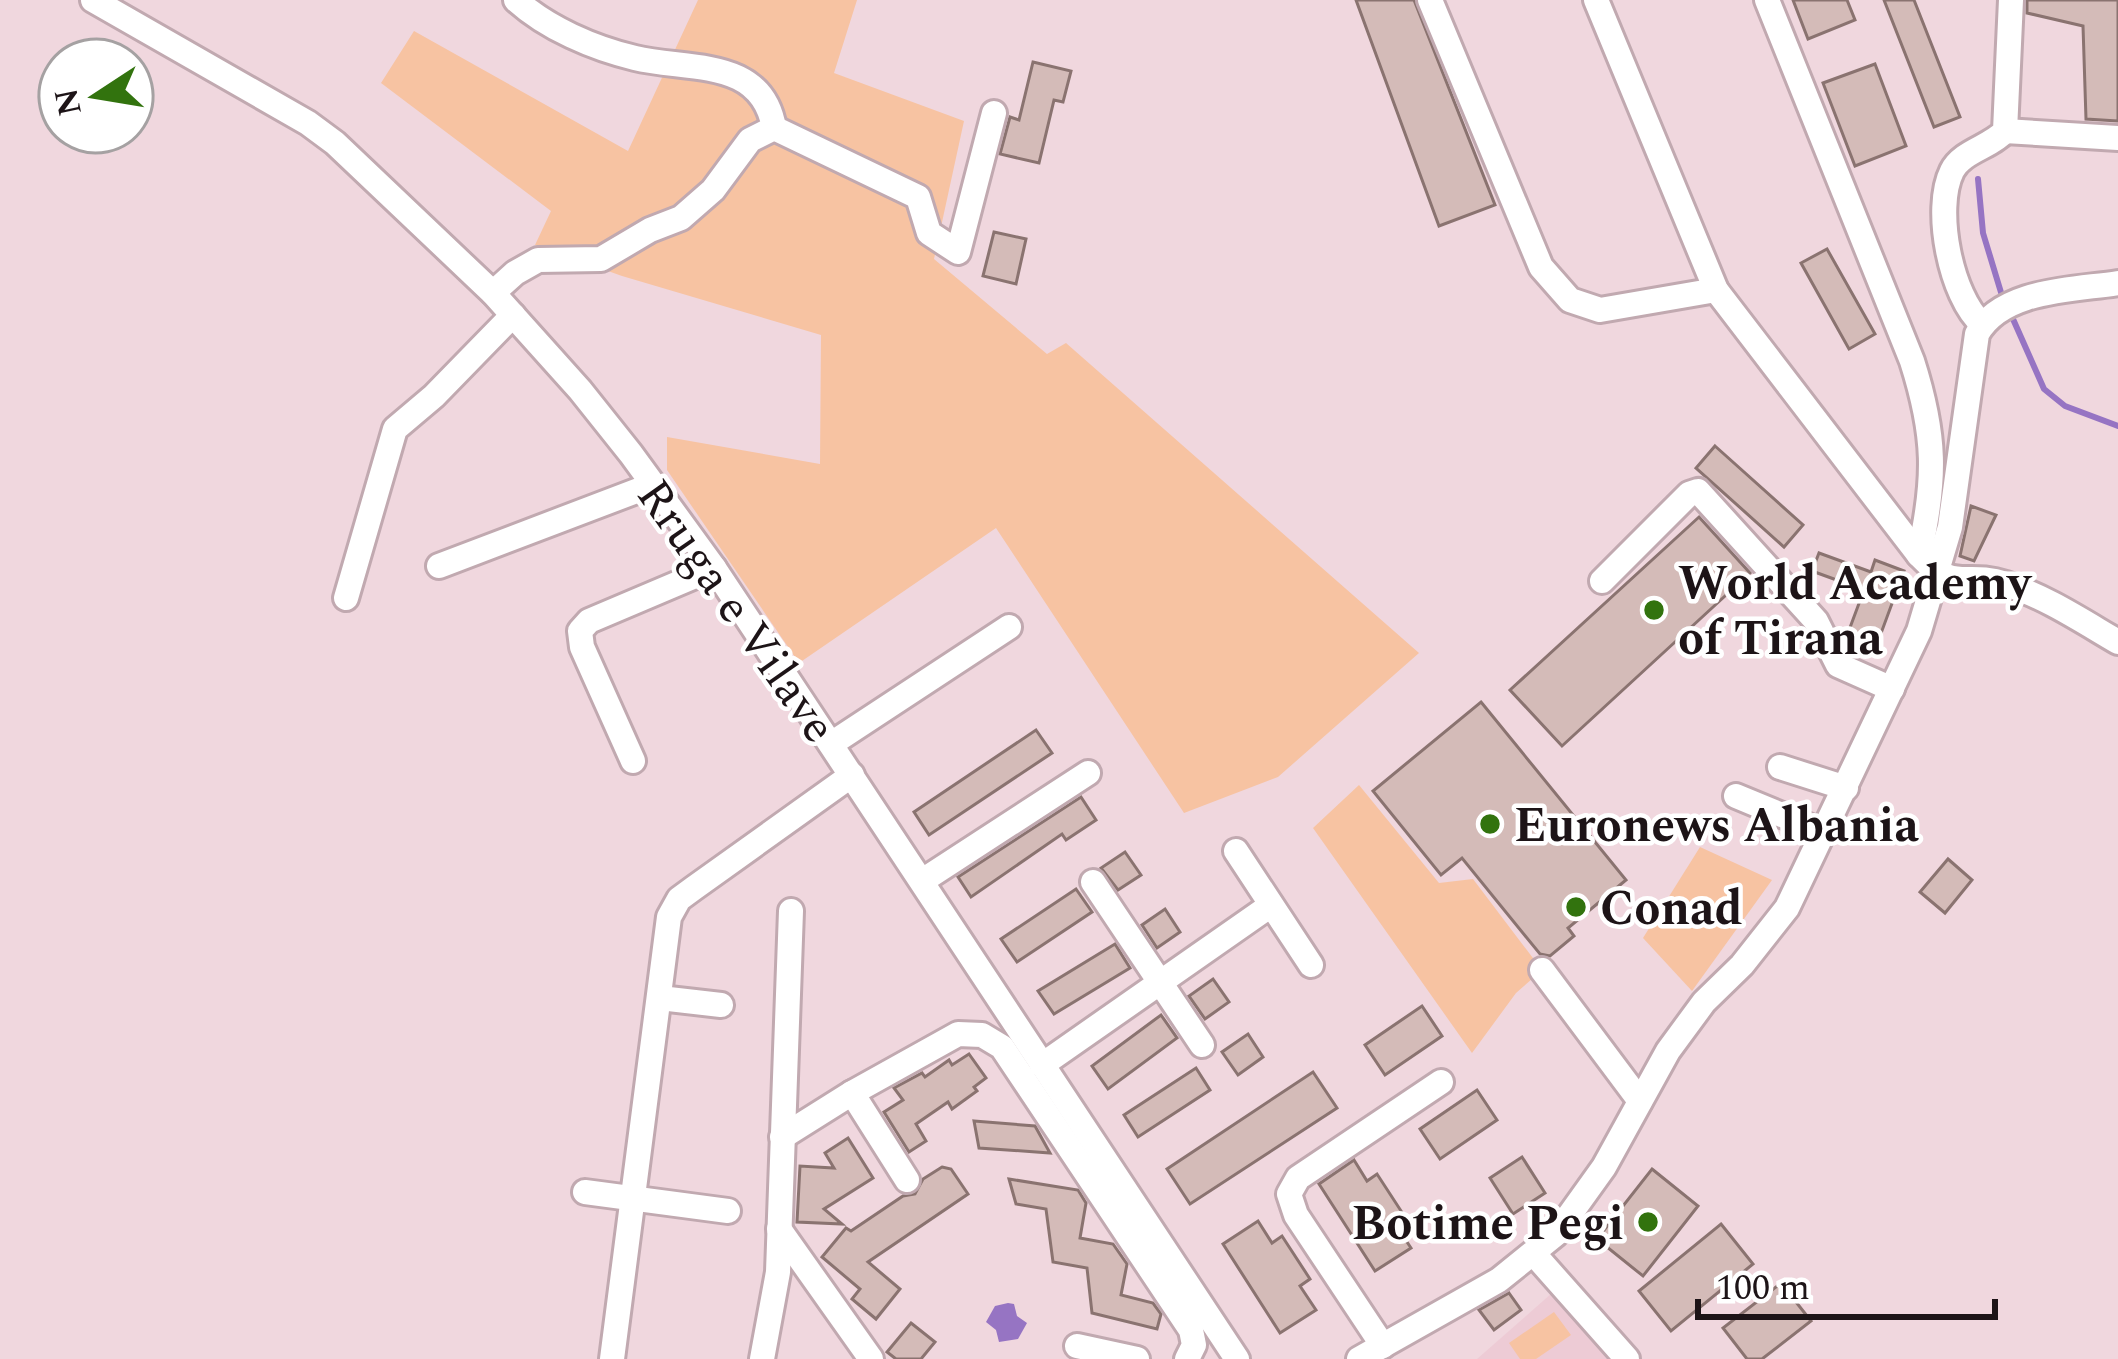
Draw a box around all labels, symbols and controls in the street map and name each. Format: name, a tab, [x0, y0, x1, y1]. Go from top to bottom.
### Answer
north arrow	[36, 36, 156, 156]
text: N	[41, 83, 96, 120]
street label: Rruga e Vilave	[618, 464, 854, 759]
place label: World Academy of Tirana	[1678, 548, 2033, 676]
marker: World Academy of Tirana	[1641, 597, 1667, 623]
place label: Euronews Albania	[1514, 790, 1919, 863]
marker: Euronews Albania	[1477, 811, 1503, 837]
place label: Conad	[1600, 873, 1743, 946]
marker: Conad	[1563, 894, 1589, 920]
place label: Botime Pegi	[1352, 1188, 1624, 1261]
marker: Botime Pegi	[1635, 1209, 1661, 1235]
scale bar	[1698, 1245, 1995, 1319]
text: 100 m	[1716, 1261, 1810, 1316]

